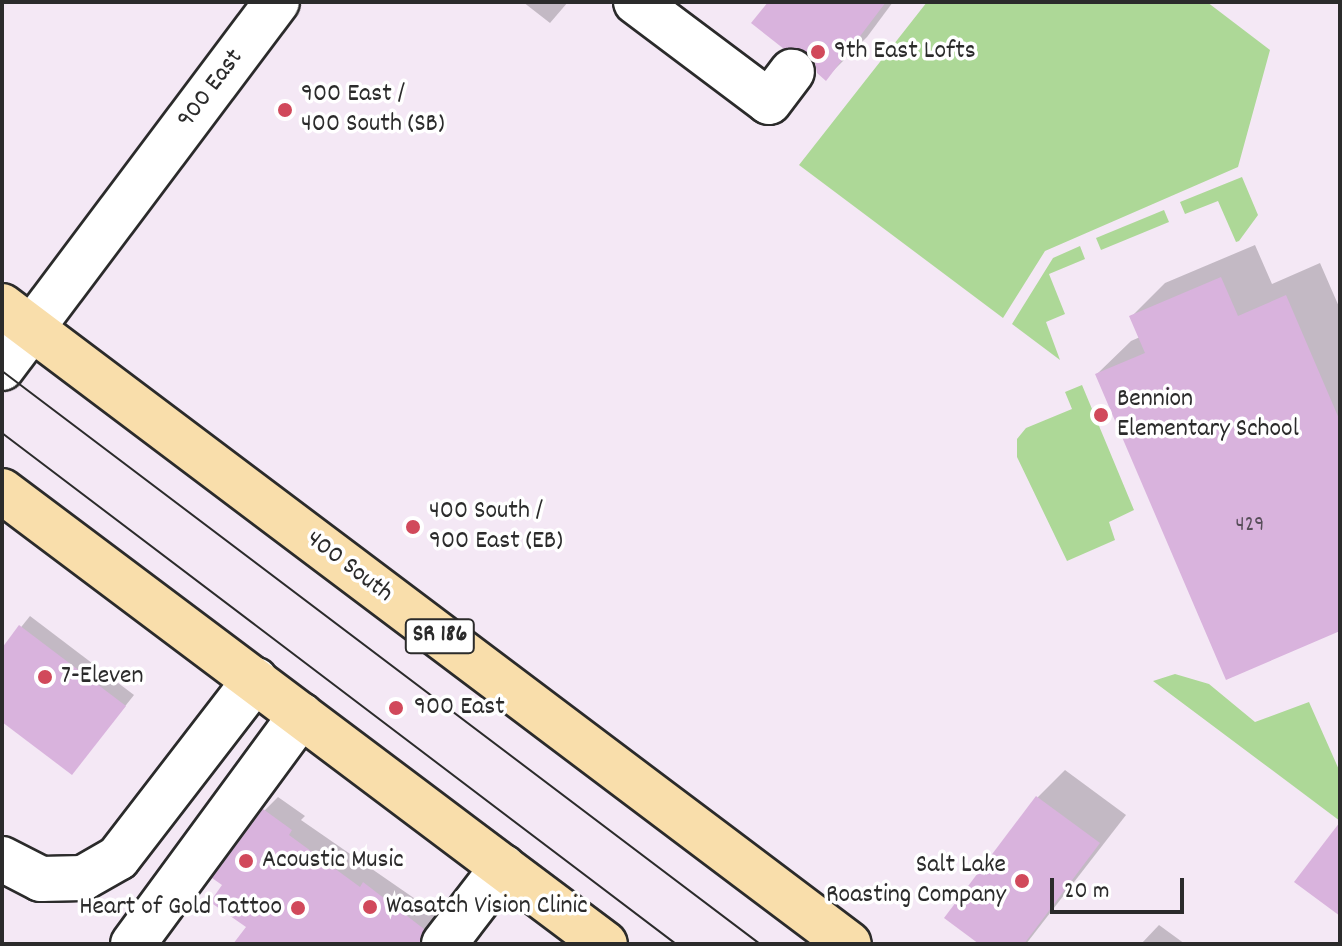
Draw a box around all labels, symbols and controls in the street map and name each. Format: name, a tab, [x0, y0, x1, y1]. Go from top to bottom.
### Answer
place label: 9th East Lofts	[834, 36, 976, 68]
street label: 900 East	[171, 43, 251, 135]
marker: 9th East Lofts	[809, 43, 827, 61]
place label: 900 East / 400 South (SB)	[301, 79, 445, 140]
marker: 900 East / 400 South (SB)	[276, 101, 294, 119]
place label: Bennion Elementary School	[1117, 384, 1299, 446]
marker: Bennion Elementary School	[1092, 406, 1110, 424]
place label: 400 South / 900 East (EB)	[429, 496, 563, 558]
house number: 429	[1236, 513, 1264, 539]
marker: 400 South / 900 East (EB)	[404, 518, 422, 536]
street label: 400 South	[299, 524, 399, 610]
road number: SR 186	[404, 616, 476, 656]
place label: 7-Eleven	[61, 661, 144, 693]
marker: 7-Eleven	[36, 668, 54, 686]
place label: 900 East	[414, 692, 505, 724]
marker: 900 East	[385, 697, 407, 719]
place label: Acoustic Music	[262, 845, 404, 877]
place label: Salt Lake Roasting Company	[826, 850, 1006, 912]
marker: Acoustic Music	[237, 852, 255, 870]
scale bar	[1054, 862, 1188, 912]
marker: Salt Lake Roasting Company	[1013, 872, 1031, 890]
text: 20 m	[1064, 875, 1110, 909]
place label: Wasatch Vision Clinic	[386, 891, 588, 923]
place label: Heart of Gold Tattoo	[79, 892, 282, 924]
marker: Wasatch Vision Clinic	[361, 898, 379, 916]
marker: Heart of Gold Tattoo	[289, 899, 307, 917]

